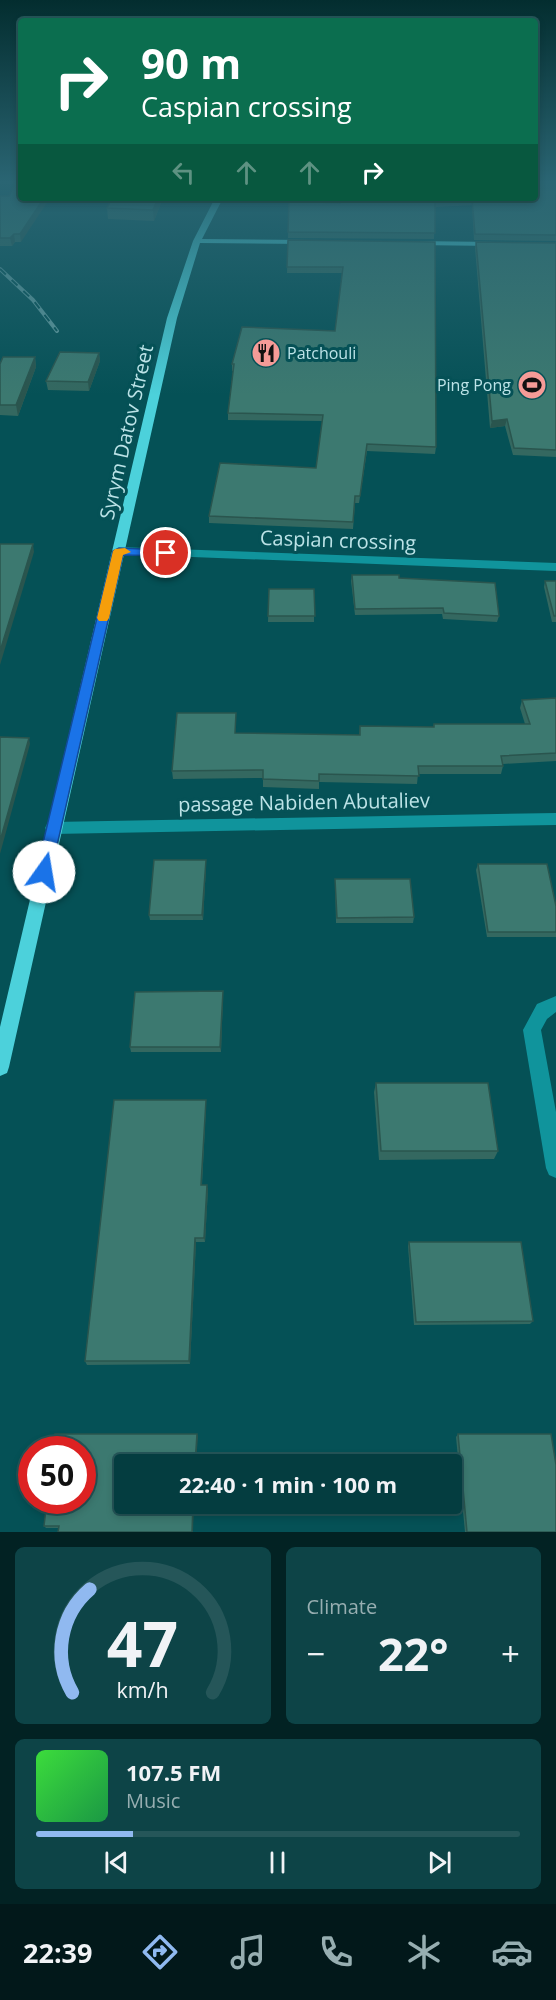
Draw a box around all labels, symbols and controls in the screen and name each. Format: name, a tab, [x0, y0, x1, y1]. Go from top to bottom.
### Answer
text: 90 m	[141, 34, 241, 91]
icon: right	[42, 42, 120, 120]
text: Caspian crossing	[141, 88, 352, 125]
icon: left	[167, 156, 200, 189]
icon: ahead	[230, 156, 263, 189]
icon: ahead	[293, 156, 326, 189]
icon: right	[356, 156, 389, 189]
restaurant icon: Patchouli	[250, 337, 282, 369]
street label: Syrym Datov Street	[93, 342, 159, 522]
place label: Patchouli	[287, 342, 356, 364]
sports icon: Ping Pong	[516, 369, 548, 401]
place label: Ping Pong	[437, 374, 511, 396]
street label: Caspian crossing	[260, 524, 417, 556]
pin	[140, 527, 191, 578]
icon: arrive	[149, 536, 182, 569]
street label: passage Nabiden Abutaliev	[178, 786, 430, 818]
position arrow	[12, 840, 76, 904]
speed limit sign: 50	[18, 1436, 96, 1514]
text: 22:40 · 1 min · 100 m	[179, 1469, 397, 1499]
text: Climate	[307, 1593, 377, 1620]
text: 47	[107, 1600, 178, 1685]
text: 22°	[378, 1623, 449, 1684]
text: −	[307, 1631, 325, 1676]
text: +	[501, 1631, 520, 1676]
text: km/h	[117, 1675, 169, 1704]
text: 107.5 FM	[126, 1757, 221, 1787]
text: Music	[126, 1787, 180, 1814]
icon: previous	[100, 1846, 133, 1879]
icon: pause	[261, 1846, 294, 1879]
icon: next	[423, 1846, 456, 1879]
icon: directions	[139, 1931, 181, 1973]
icon: music	[227, 1931, 269, 1973]
icon: phone	[315, 1931, 357, 1973]
icon: climate	[403, 1931, 445, 1973]
icon: car	[491, 1931, 533, 1973]
text: 22:39	[23, 1934, 92, 1971]

